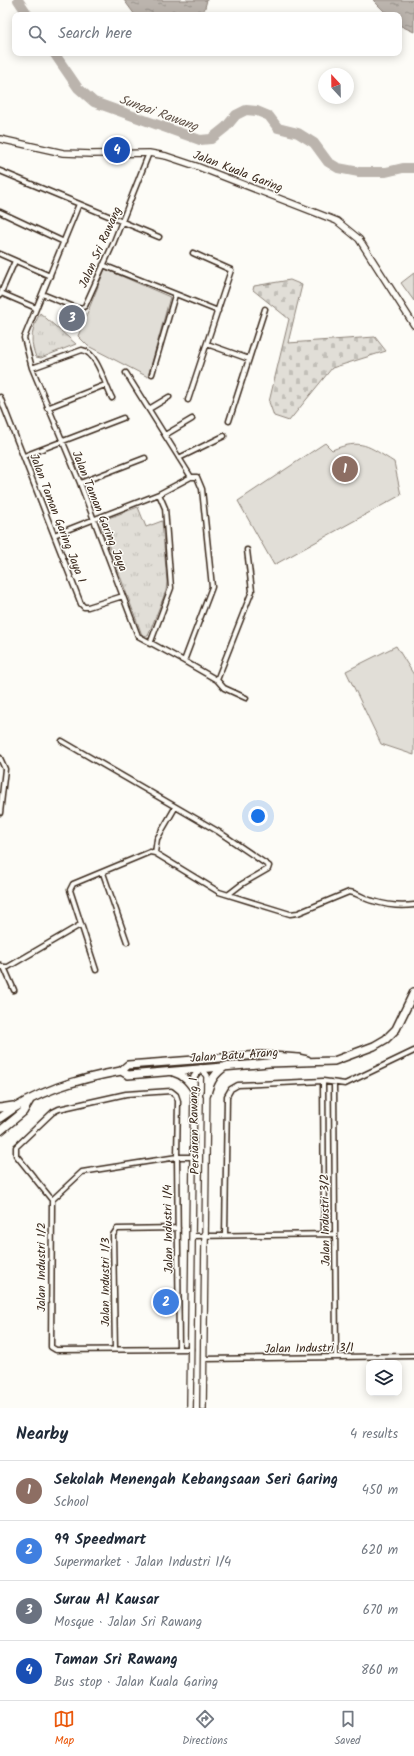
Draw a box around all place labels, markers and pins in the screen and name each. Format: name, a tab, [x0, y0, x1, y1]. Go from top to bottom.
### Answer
pin: 4	[104, 135, 130, 165]
pin: 3	[59, 303, 85, 333]
pin: 1	[332, 454, 358, 484]
pin: 2	[153, 1287, 179, 1317]

